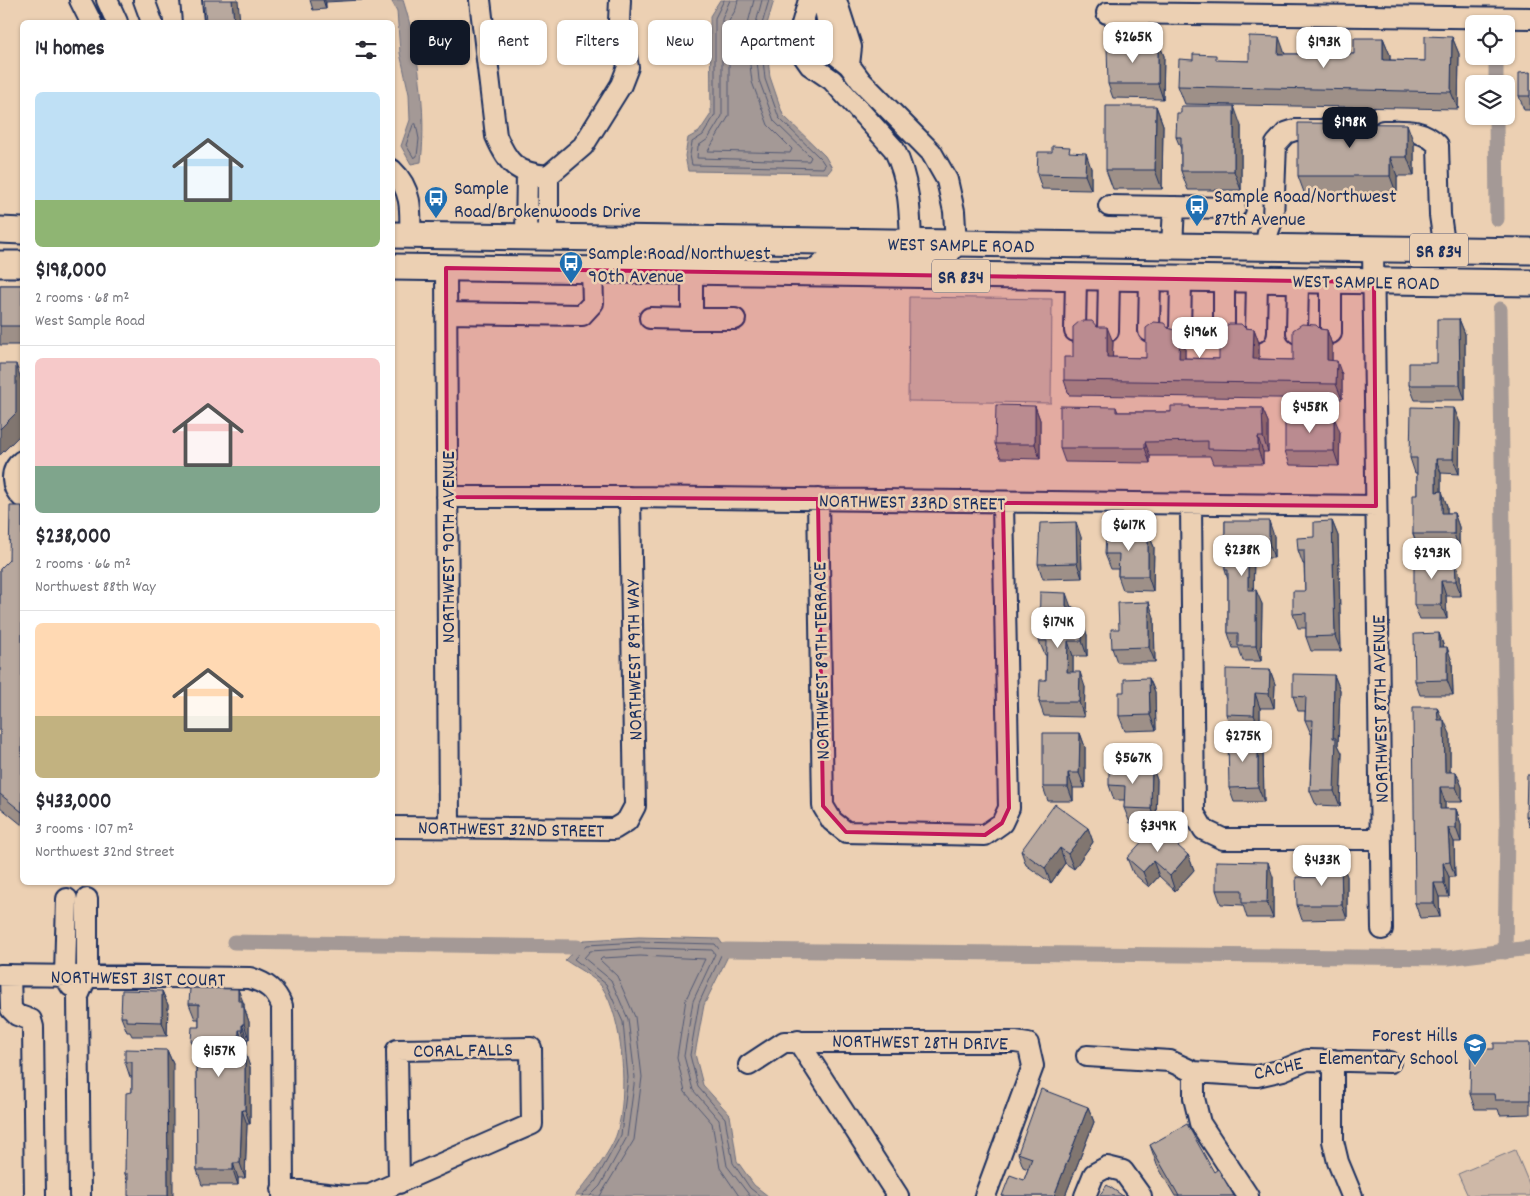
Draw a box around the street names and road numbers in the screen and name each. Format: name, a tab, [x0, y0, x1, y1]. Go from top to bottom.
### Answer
street label: WEST SAMPLE ROAD	[887, 232, 1035, 262]
road number: SR 834	[1410, 234, 1468, 266]
road number: SR 834	[932, 260, 990, 292]
street label: WEST SAMPLE ROAD	[1292, 269, 1440, 299]
street label: NORTHWEST 90TH AVENUE	[436, 451, 464, 643]
street label: NORTHWEST 33RD STREET	[819, 488, 1005, 520]
street label: NORTHWEST 89TH TERRACE	[807, 562, 839, 760]
street label: NORTHWEST 89TH WAY	[621, 579, 651, 741]
street label: NORTHWEST 87TH AVENUE	[1366, 615, 1398, 803]
street label: NORTHWEST 32ND STREET	[418, 815, 604, 847]
street label: NORTHWEST 31ST COURT	[50, 964, 226, 996]
street label: NORTHWEST 28TH DRIVE	[832, 1028, 1008, 1060]
street label: CORAL FALLS	[413, 1037, 513, 1067]
street label: CACHE	[1251, 1051, 1306, 1089]

